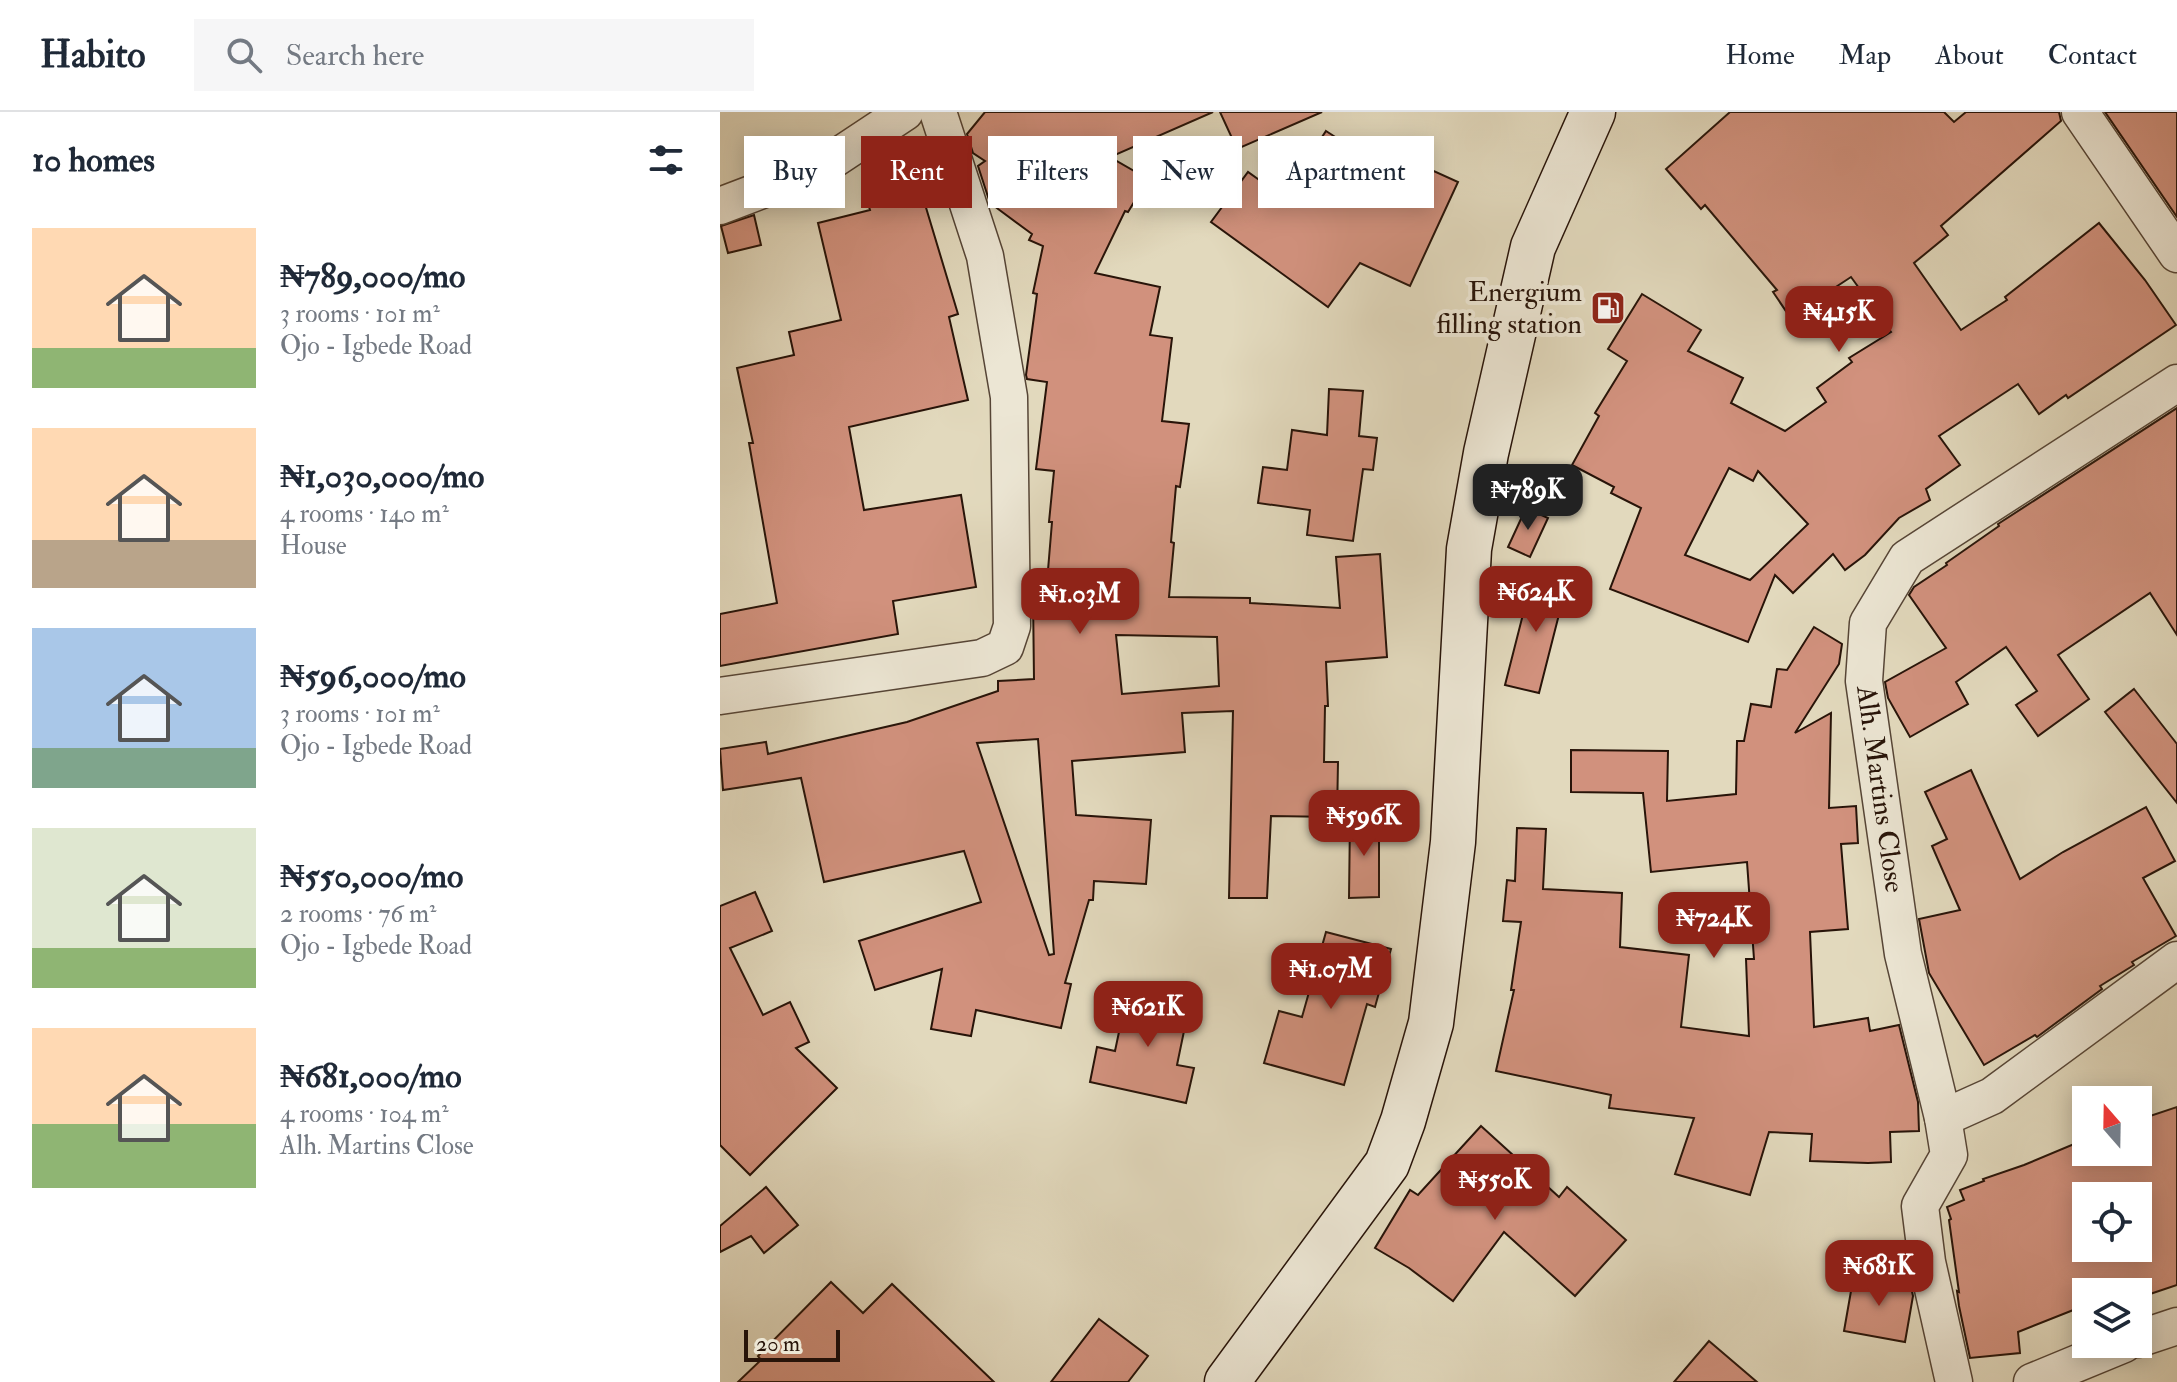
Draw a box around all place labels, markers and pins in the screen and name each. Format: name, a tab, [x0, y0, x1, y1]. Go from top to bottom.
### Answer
place label: Energium filling station	[1436, 275, 1582, 342]
pin: ₦415K	[1783, 286, 1895, 354]
fuel station icon: Energium filling station	[1589, 289, 1627, 327]
pin: ₦789K	[1472, 464, 1584, 532]
pin: ₦624K	[1480, 566, 1592, 634]
pin: ₦1.03M	[1015, 568, 1145, 636]
pin: ₦596K	[1308, 790, 1420, 858]
pin: ₦724K	[1658, 892, 1770, 960]
pin: ₦1.07M	[1266, 943, 1396, 1011]
pin: ₦621K	[1092, 981, 1204, 1049]
pin: ₦550K	[1439, 1154, 1551, 1222]
pin: ₦681K	[1823, 1240, 1935, 1308]

